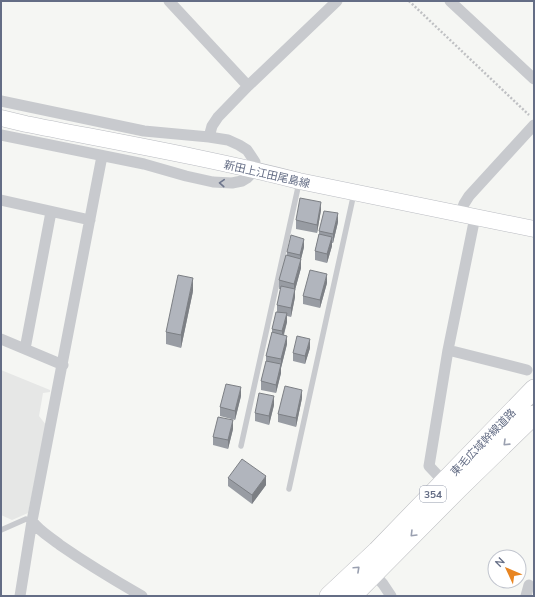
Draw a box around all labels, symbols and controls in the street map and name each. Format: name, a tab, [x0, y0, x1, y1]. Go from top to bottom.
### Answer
street label: 新田上江田尾島線	[223, 157, 311, 191]
one-way arrow	[219, 178, 225, 187]
street label: 東毛広域幹線道路	[447, 405, 519, 479]
one-way arrow	[503, 438, 511, 445]
road number: 354	[420, 486, 446, 502]
one-way arrow	[411, 529, 418, 537]
north arrow	[487, 549, 527, 589]
text: N	[492, 554, 508, 570]
one-way arrow	[353, 567, 360, 574]

